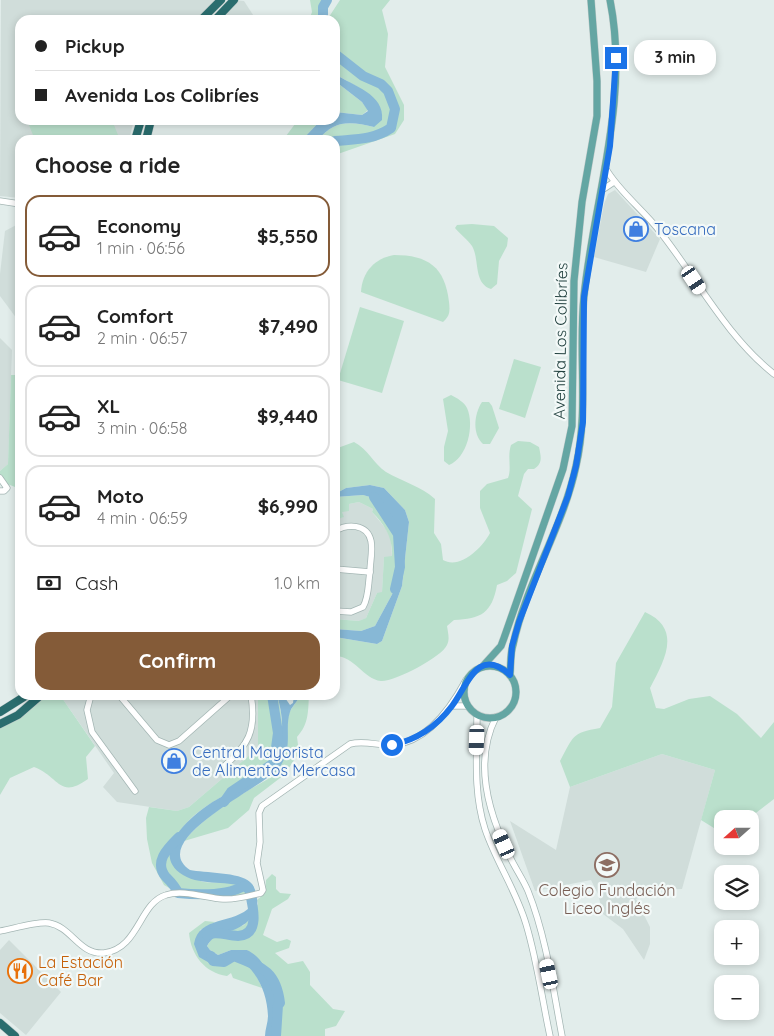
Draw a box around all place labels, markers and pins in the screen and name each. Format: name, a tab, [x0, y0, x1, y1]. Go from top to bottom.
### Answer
shop icon: Toscana	[623, 216, 649, 242]
place label: Toscana	[654, 219, 716, 239]
place label: Central Mayorista de Alimentos Mercasa	[192, 742, 356, 780]
shop icon: Central Mayorista de Alimentos Mercasa	[161, 748, 187, 774]
school or university icon: Colegio Fundación Liceo Inglés	[594, 852, 620, 878]
place label: Colegio Fundación Liceo Inglés	[538, 880, 676, 918]
place label: La Estación Café Bar	[38, 952, 123, 990]
restaurant icon: La Estación Café Bar	[7, 958, 33, 984]

